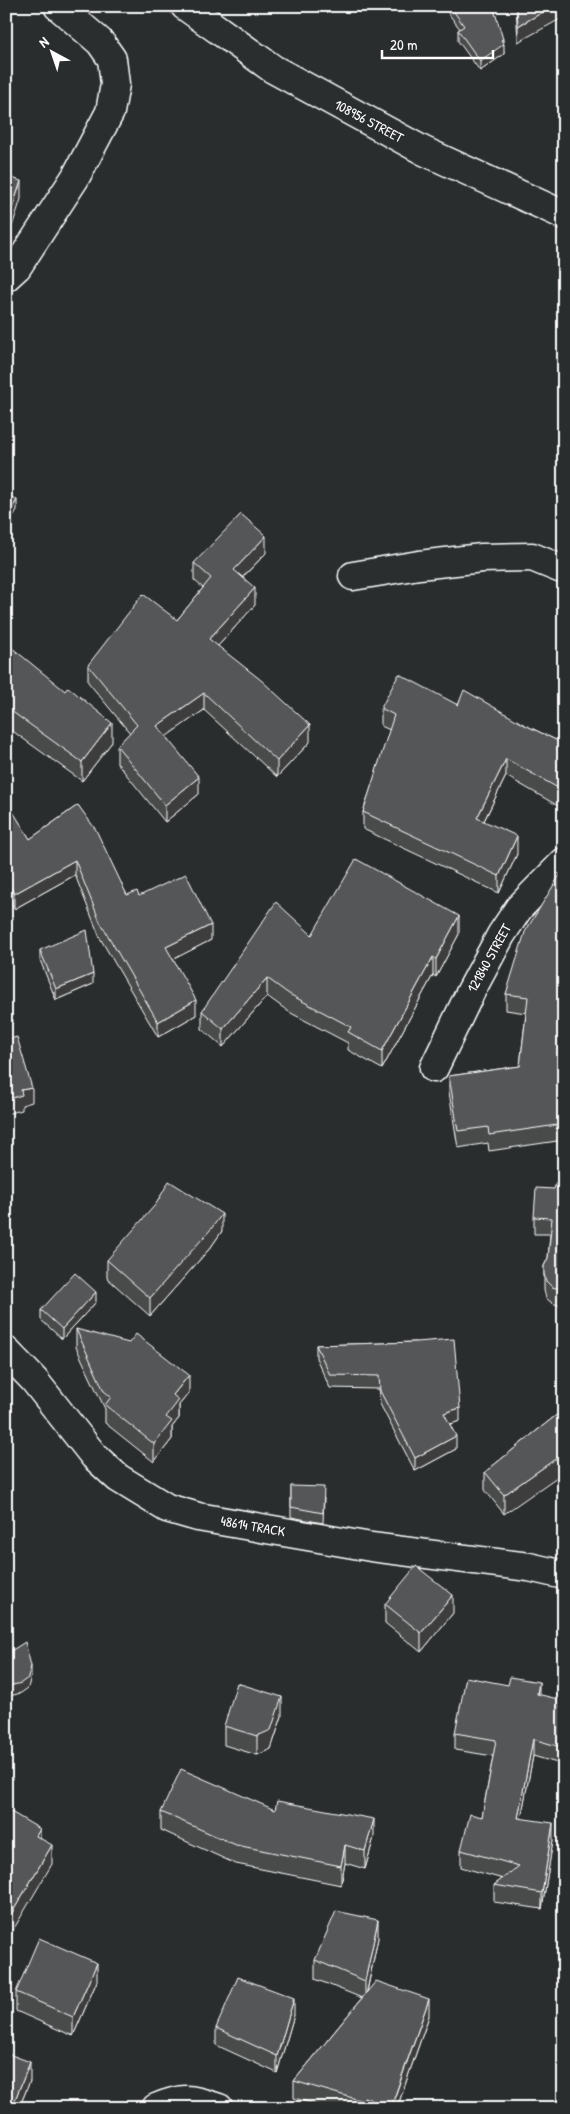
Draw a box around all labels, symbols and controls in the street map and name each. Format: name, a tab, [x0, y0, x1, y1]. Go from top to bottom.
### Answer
north arrow	[28, 28, 78, 78]
scale bar	[382, 28, 494, 60]
text: N	[34, 32, 53, 51]
text: 20 m	[390, 34, 417, 55]
street label: 108956 STREET	[331, 94, 407, 147]
street label: 121840 STREET	[462, 920, 515, 996]
street label: 48614 TRACK	[219, 1510, 287, 1541]

